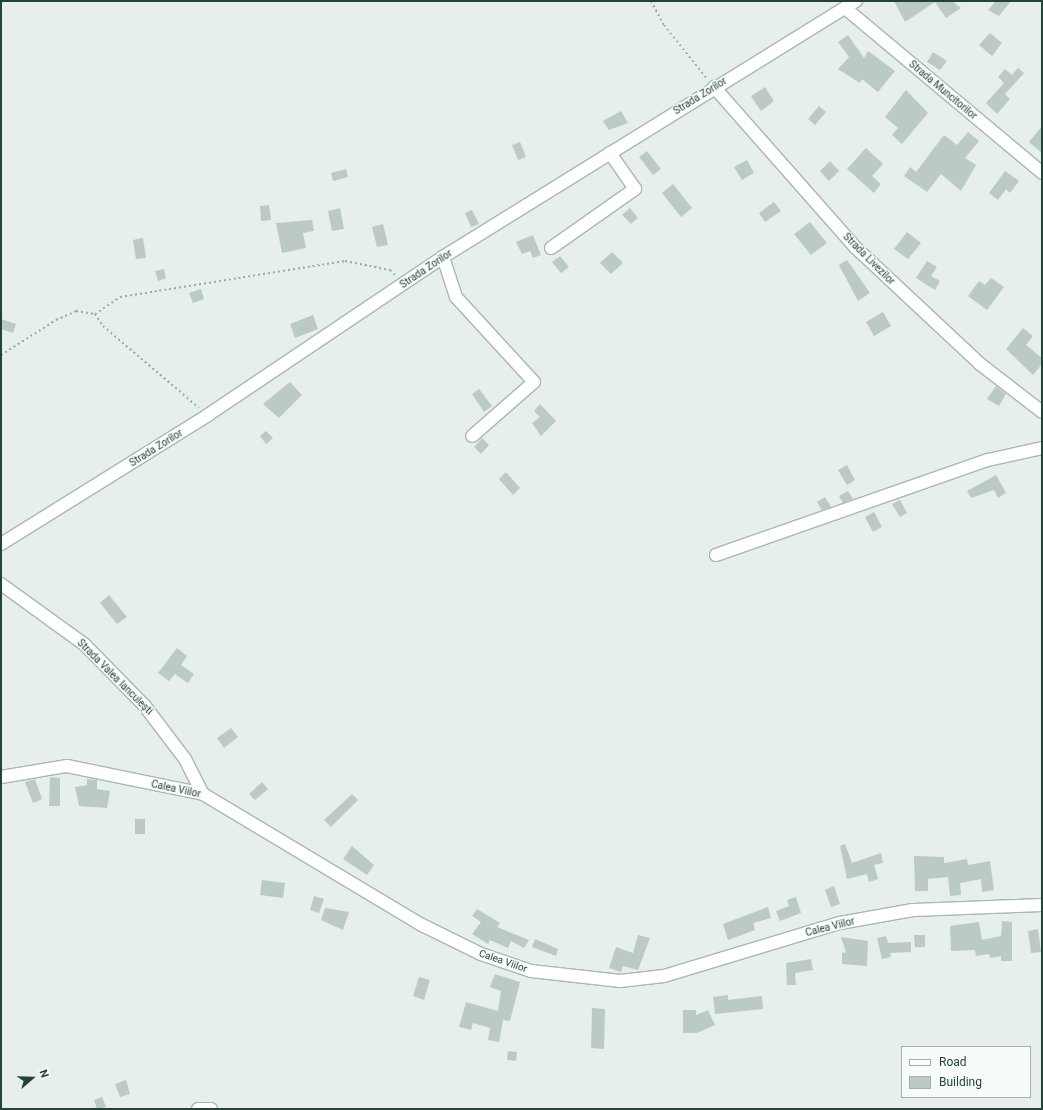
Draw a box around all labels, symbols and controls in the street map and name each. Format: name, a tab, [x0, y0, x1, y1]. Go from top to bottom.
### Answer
street label: Strada Muncitorilor	[907, 58, 979, 122]
street label: Strada Zorilor	[671, 75, 729, 117]
street label: Strada Livezilor	[841, 231, 897, 287]
street label: Strada Zorilor	[398, 247, 454, 291]
street label: Strada Zorilor	[127, 427, 185, 469]
street label: Strada Valea Ianculești	[75, 637, 155, 717]
street label: Calea Viilor	[150, 778, 202, 800]
street label: Calea Viilor	[804, 915, 856, 939]
street label: Calea Viilor	[477, 947, 529, 975]
legend	[901, 1046, 1031, 1098]
text: Road	[939, 1055, 967, 1069]
north arrow	[12, 1058, 52, 1098]
text: N	[36, 1068, 51, 1080]
text: Building	[939, 1075, 982, 1089]

